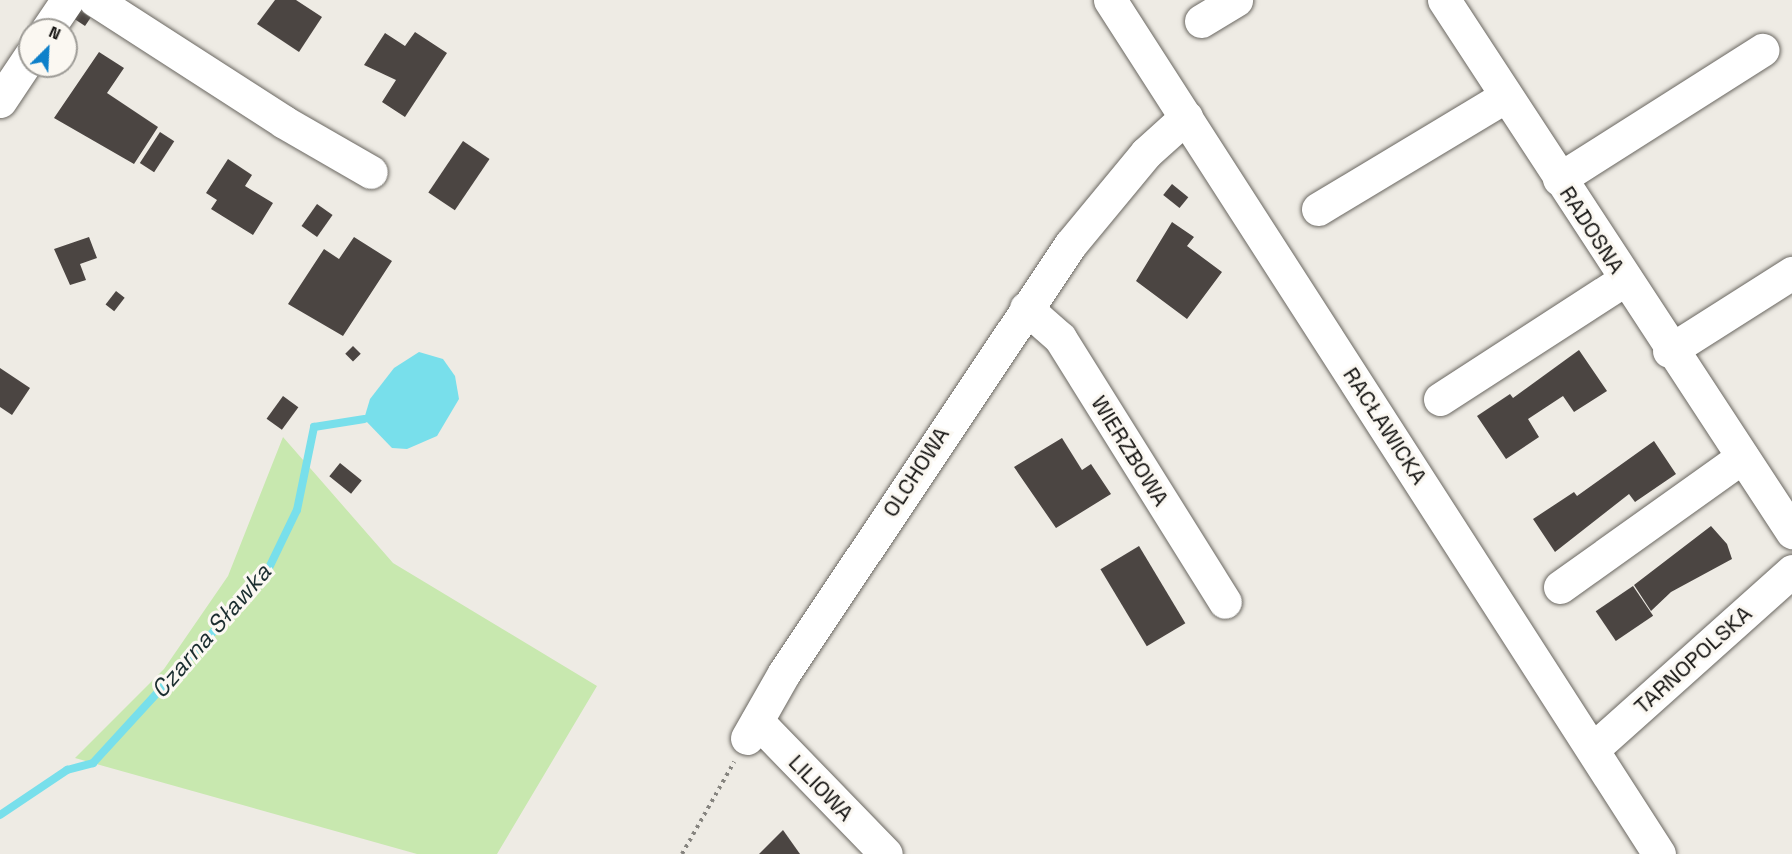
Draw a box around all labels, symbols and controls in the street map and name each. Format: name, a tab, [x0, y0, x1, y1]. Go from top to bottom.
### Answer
north arrow	[18, 18, 78, 78]
text: N	[46, 21, 64, 45]
street label: RADOSNA	[1554, 181, 1630, 279]
street label: RACŁAWICKA	[1337, 363, 1433, 489]
street label: WIERZBOWA	[1086, 391, 1174, 511]
street label: OLCHOWA	[877, 422, 955, 522]
water label: Czarna Sławka	[145, 558, 277, 704]
street label: TARNOPOLSKA	[1629, 600, 1757, 720]
street label: LILIOWA	[783, 749, 859, 827]

